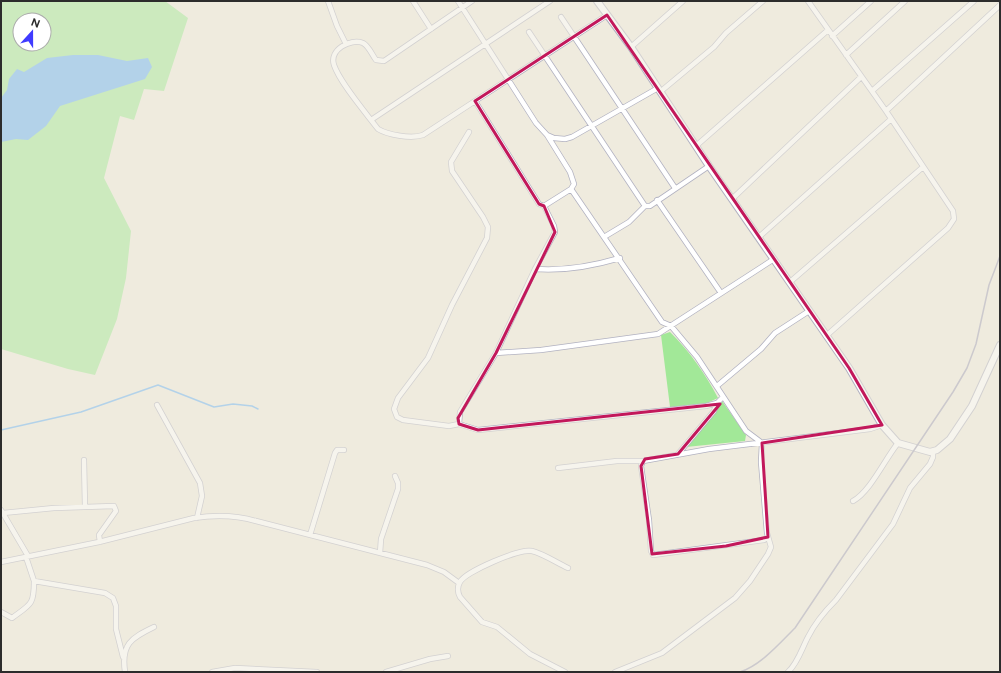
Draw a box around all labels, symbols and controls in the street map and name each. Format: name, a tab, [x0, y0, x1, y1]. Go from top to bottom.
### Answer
north arrow	[12, 12, 52, 52]
text: N	[29, 16, 42, 31]

